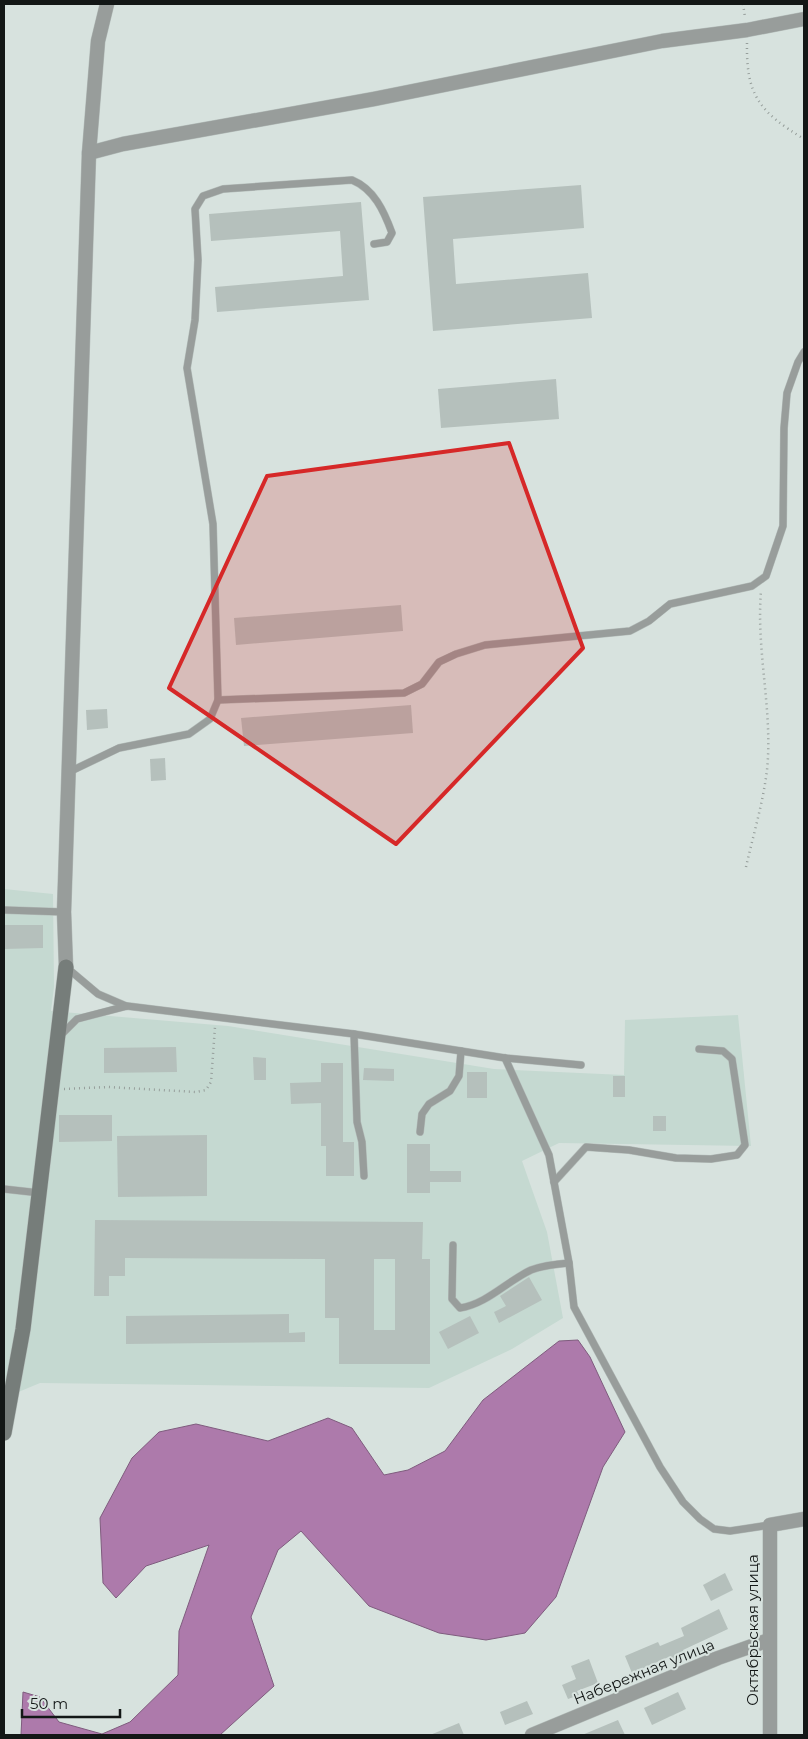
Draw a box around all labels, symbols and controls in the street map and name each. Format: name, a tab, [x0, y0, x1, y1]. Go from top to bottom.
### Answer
street label: Октябрьская улица	[743, 1554, 762, 1706]
street label: Набережная улица	[570, 1635, 717, 1709]
scale bar	[22, 1686, 120, 1718]
text: 50 m	[30, 1694, 68, 1713]

